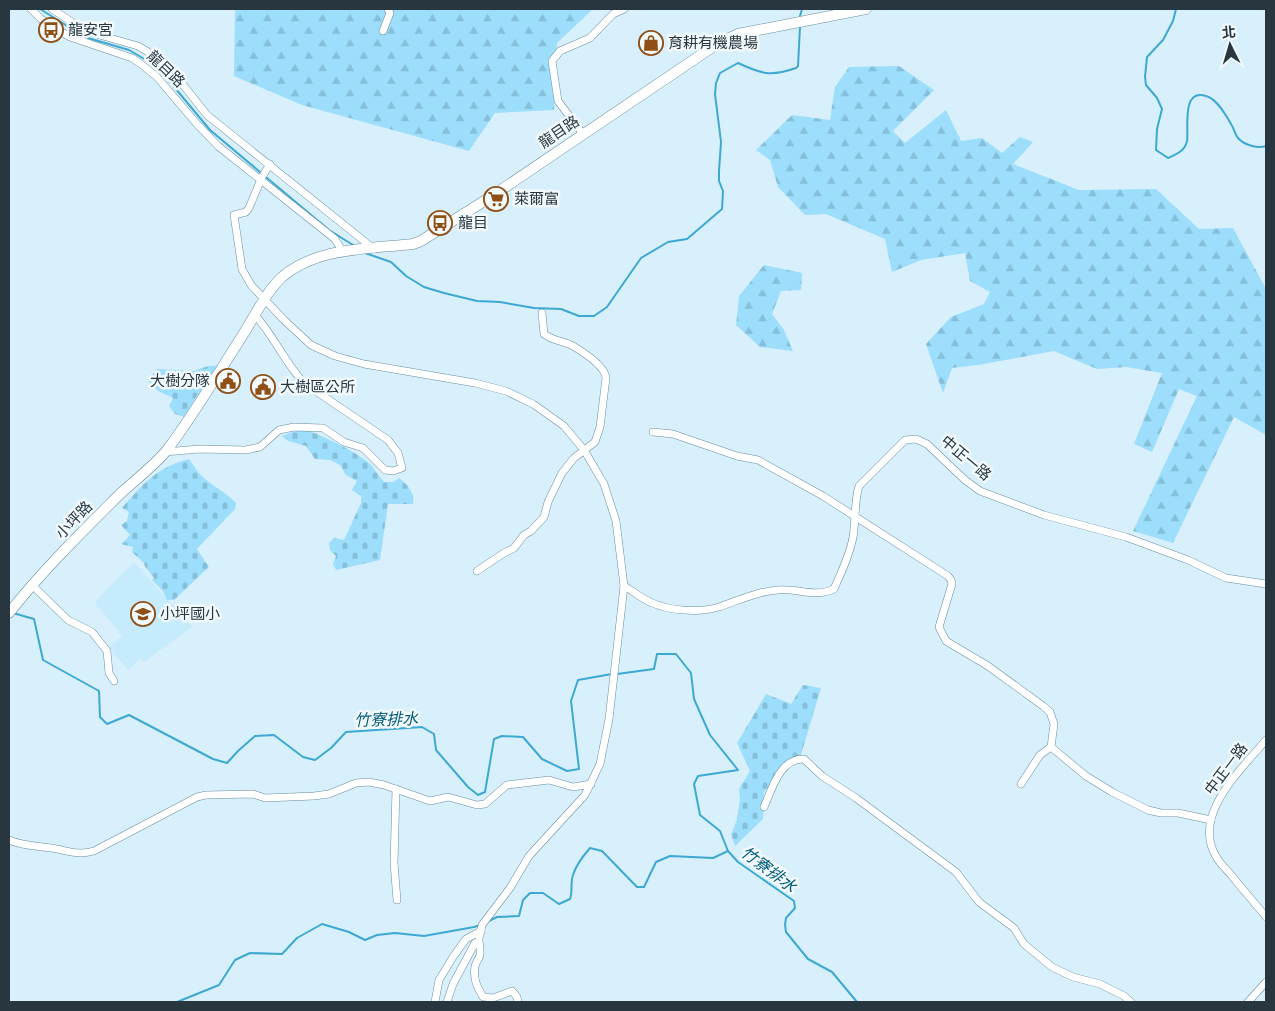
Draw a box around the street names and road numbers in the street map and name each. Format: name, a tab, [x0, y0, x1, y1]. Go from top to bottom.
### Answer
street label: 龍目路	[144, 47, 188, 91]
street label: 龍目路	[535, 112, 583, 152]
street label: 中正一路	[937, 432, 995, 484]
street label: 小坪路	[52, 498, 96, 542]
street label: 中正一路	[1201, 740, 1251, 798]

